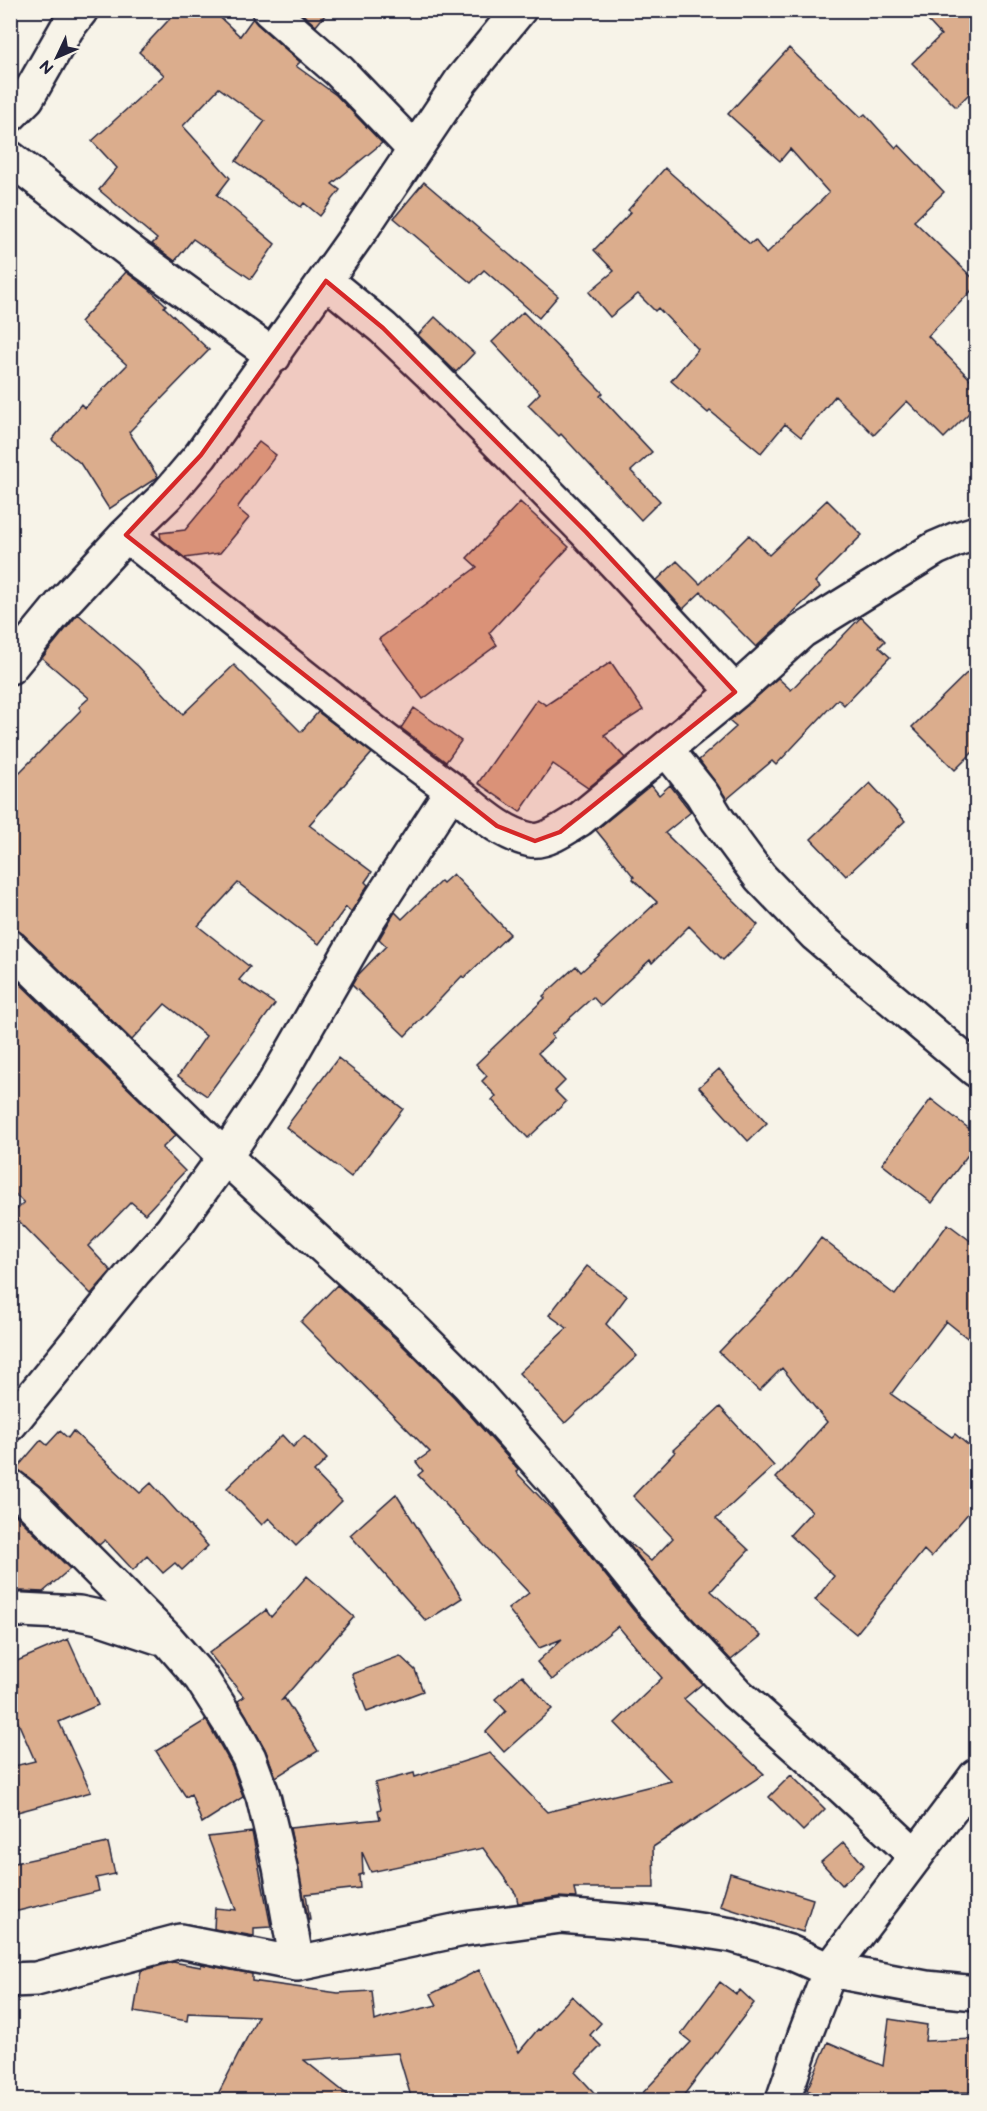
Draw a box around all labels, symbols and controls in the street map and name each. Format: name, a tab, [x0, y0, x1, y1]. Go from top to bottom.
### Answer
north arrow	[27, 27, 87, 87]
text: N	[36, 55, 58, 77]

